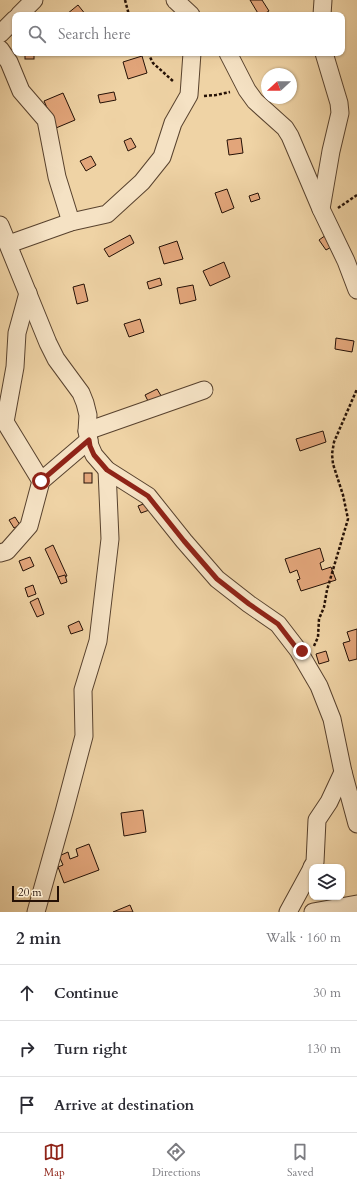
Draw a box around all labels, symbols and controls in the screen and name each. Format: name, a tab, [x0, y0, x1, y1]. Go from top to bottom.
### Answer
search box	[12, 12, 345, 56]
icon: search	[26, 23, 48, 45]
text: Search here	[58, 24, 131, 44]
north arrow	[261, 68, 297, 104]
route start	[32, 472, 50, 490]
route end	[293, 642, 311, 660]
map controls	[309, 864, 345, 900]
button: layers	[309, 864, 345, 900]
scale bar	[12, 884, 59, 903]
text: 20 m	[18, 885, 42, 900]
text: 2 min	[16, 927, 61, 950]
text: Walk · 160 m	[266, 929, 341, 947]
icon: ahead	[16, 982, 38, 1004]
text: Continue	[54, 983, 119, 1003]
text: 30 m	[313, 984, 341, 1002]
icon: right	[16, 1038, 38, 1060]
text: Turn right	[54, 1039, 127, 1059]
text: 130 m	[307, 1040, 341, 1058]
icon: arrive	[16, 1094, 38, 1116]
text: Arrive at destination	[54, 1095, 194, 1115]
tab: Map	[43, 1141, 65, 1180]
tab: Directions	[152, 1141, 200, 1180]
tab: Saved	[287, 1141, 314, 1180]

